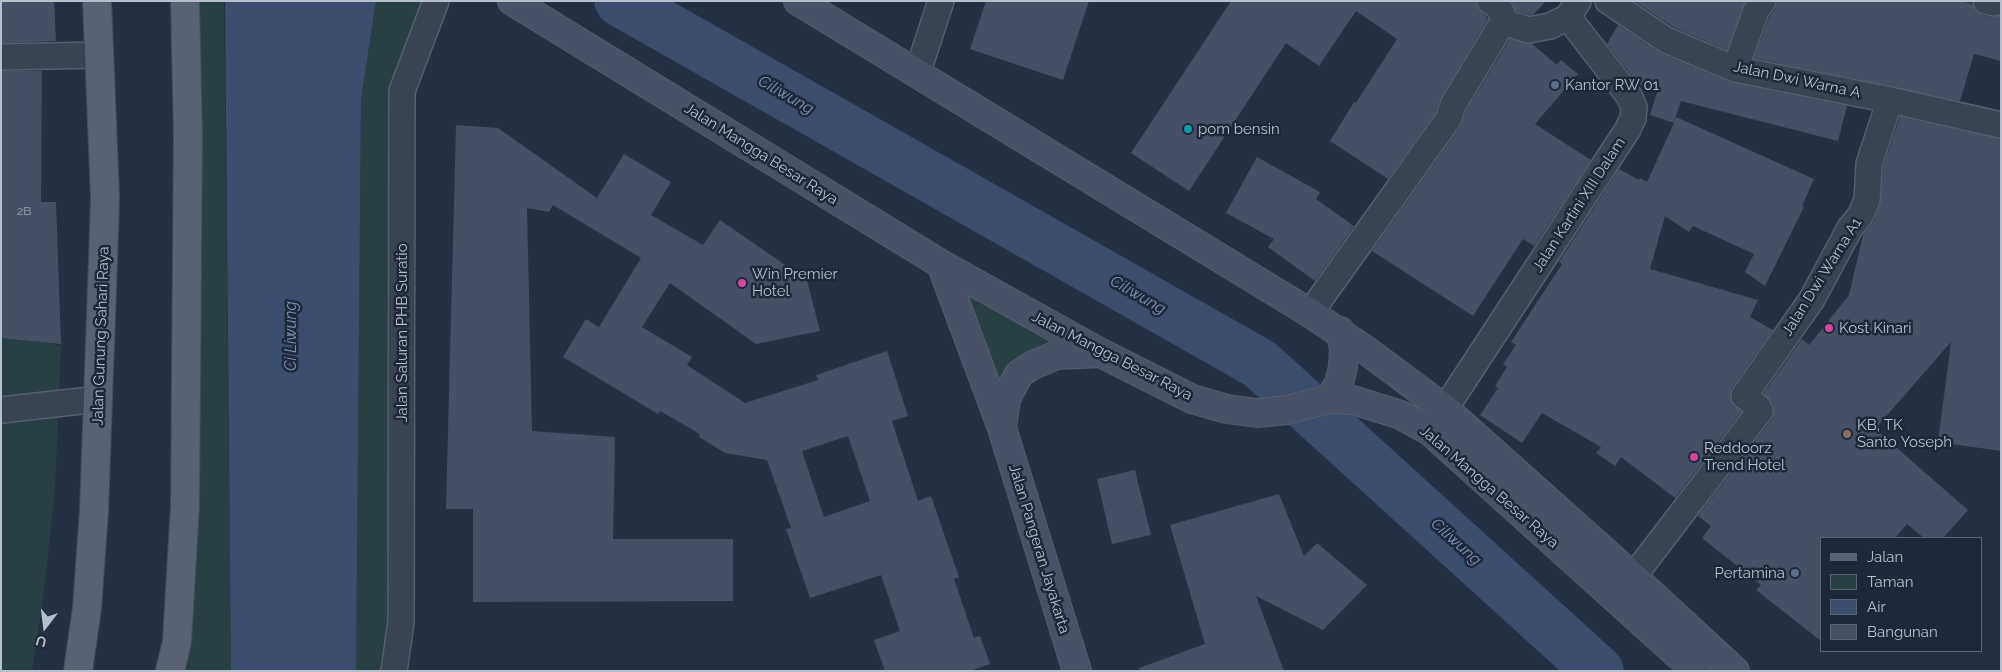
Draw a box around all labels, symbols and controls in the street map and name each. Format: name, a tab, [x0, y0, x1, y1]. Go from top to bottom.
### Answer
street label: Jalan Dwi Warna A	[1732, 58, 1862, 102]
water label: Ciliwung	[755, 71, 817, 119]
place label: Kantor RW 01	[1565, 76, 1659, 94]
marker: Kantor RW 01	[1549, 79, 1561, 91]
street label: Jalan Mangga Besar Raya	[681, 99, 841, 209]
place label: pom bensin	[1198, 120, 1280, 138]
marker: pom bensin	[1182, 123, 1194, 135]
street label: Jalan Kartini XIII Dalam	[1529, 134, 1629, 276]
house number: 2B	[17, 204, 31, 218]
street label: Jalan Dwi Warna A1	[1778, 215, 1866, 339]
street label: Jalan Saluran PHB Suratio	[393, 243, 411, 423]
street label: Jalan Gunung Sahari Raya	[89, 246, 113, 426]
place label: Win Premier Hotel	[752, 265, 838, 300]
water label: Ciliwung	[1107, 271, 1169, 319]
marker: Win Premier Hotel	[736, 277, 748, 289]
water label: Ci Liwung	[281, 301, 301, 371]
street label: Jalan Mangga Besar Raya	[1029, 308, 1195, 404]
place label: Kost Kinari	[1839, 319, 1912, 337]
marker: Kost Kinari	[1823, 322, 1835, 334]
place label: KB, TK Santo Yoseph	[1857, 416, 1952, 451]
street label: Jalan Mangga Besar Raya	[1416, 422, 1562, 552]
marker: KB, TK Santo Yoseph	[1841, 428, 1853, 440]
place label: Reddoorz Trend Hotel	[1704, 439, 1785, 474]
marker: Reddoorz Trend Hotel	[1688, 451, 1700, 463]
street label: Jalan Pangeran Jayakarta	[1005, 462, 1073, 636]
water label: Ciliwung	[1427, 514, 1485, 570]
legend	[1820, 537, 1982, 652]
text: Jalan	[1867, 548, 1903, 566]
place label: Pertamina	[1715, 564, 1785, 582]
marker: Pertamina	[1789, 567, 1801, 579]
text: Taman	[1867, 573, 1913, 591]
text: Air	[1867, 598, 1886, 616]
north arrow	[20, 602, 70, 652]
text: Bangunan	[1867, 623, 1938, 641]
text: U	[34, 632, 48, 651]

